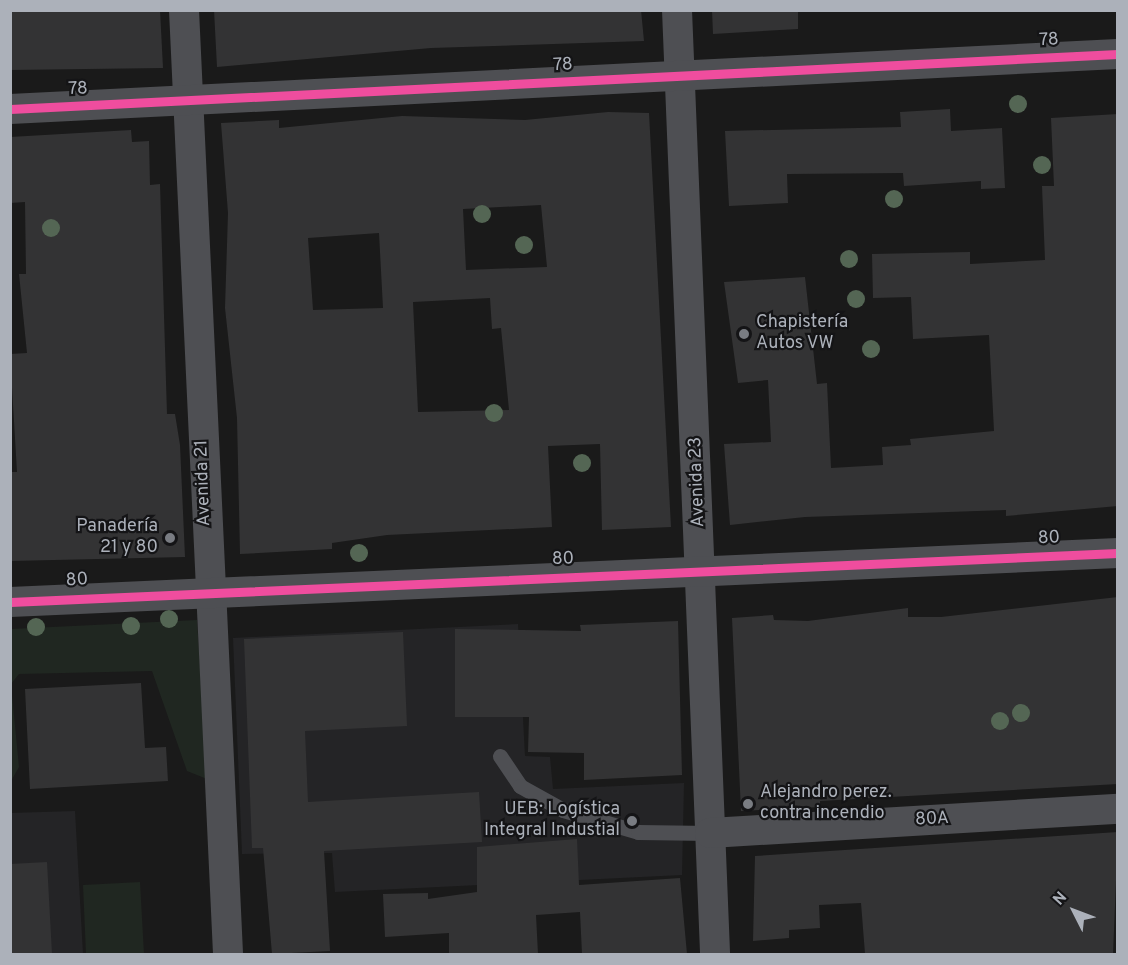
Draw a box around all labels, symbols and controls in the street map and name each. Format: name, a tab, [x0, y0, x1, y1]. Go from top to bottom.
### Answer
street label: 78	[1039, 30, 1059, 52]
street label: 78	[553, 55, 573, 77]
street label: 78	[68, 79, 88, 101]
place label: Chapistería Autos VW	[756, 313, 848, 356]
marker: Chapistería Autos VW	[737, 327, 751, 341]
street label: Avenida 23	[686, 436, 710, 528]
street label: Avenida 21	[192, 439, 216, 527]
place label: Panadería 21 y 80	[76, 517, 158, 560]
street label: 80	[1037, 528, 1061, 550]
marker: Panadería 21 y 80	[163, 531, 177, 545]
street label: 80	[551, 549, 575, 571]
street label: 80	[65, 569, 89, 593]
place label: Alejandro perez. contra incendio	[760, 783, 892, 826]
marker: Alejandro perez. contra incendio	[741, 797, 755, 811]
place label: UEB: Logística Integral Industial	[484, 800, 620, 842]
street label: 80A	[914, 808, 950, 832]
marker: UEB: Logística Integral Industial	[625, 814, 639, 828]
north arrow	[1044, 881, 1104, 941]
text: N	[1049, 888, 1072, 910]

